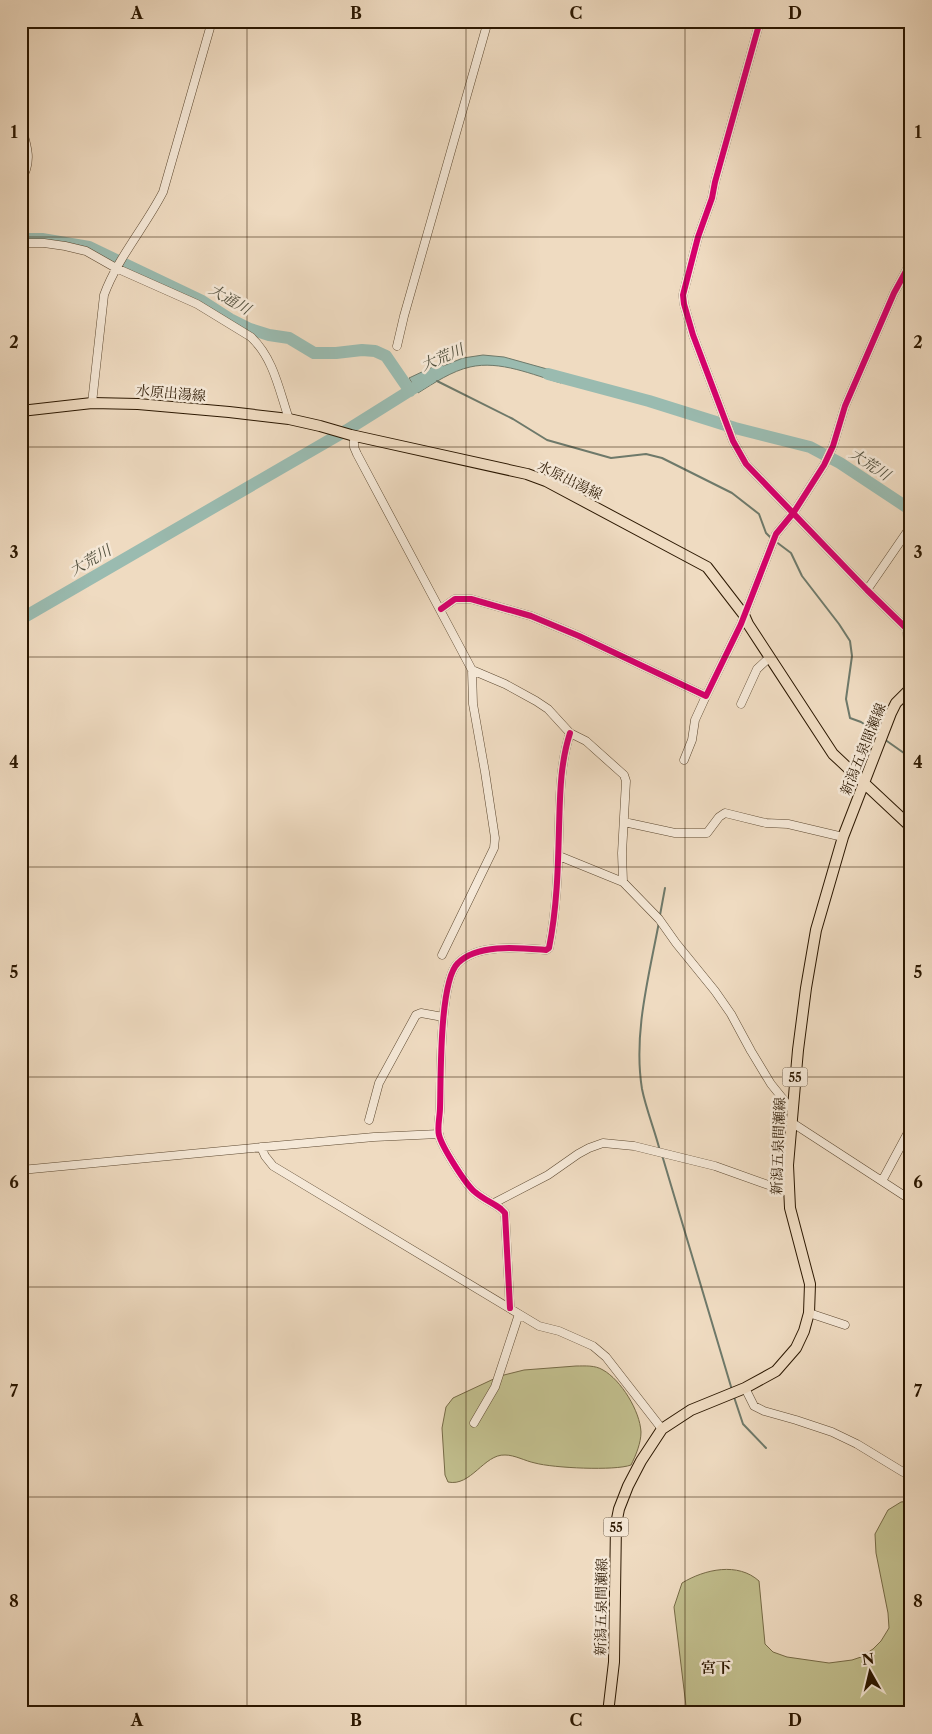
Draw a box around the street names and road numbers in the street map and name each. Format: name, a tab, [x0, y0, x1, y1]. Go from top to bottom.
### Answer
street label: 水原出湯線	[135, 381, 207, 405]
street label: 水原出湯線	[535, 457, 605, 503]
street label: 新潟五泉間瀬線	[836, 700, 890, 798]
road number: 55	[782, 1068, 808, 1086]
street label: 新潟五泉間瀬線	[767, 1097, 789, 1195]
road number: 55	[604, 1518, 628, 1536]
street label: 新潟五泉間瀬線	[591, 1558, 611, 1656]

